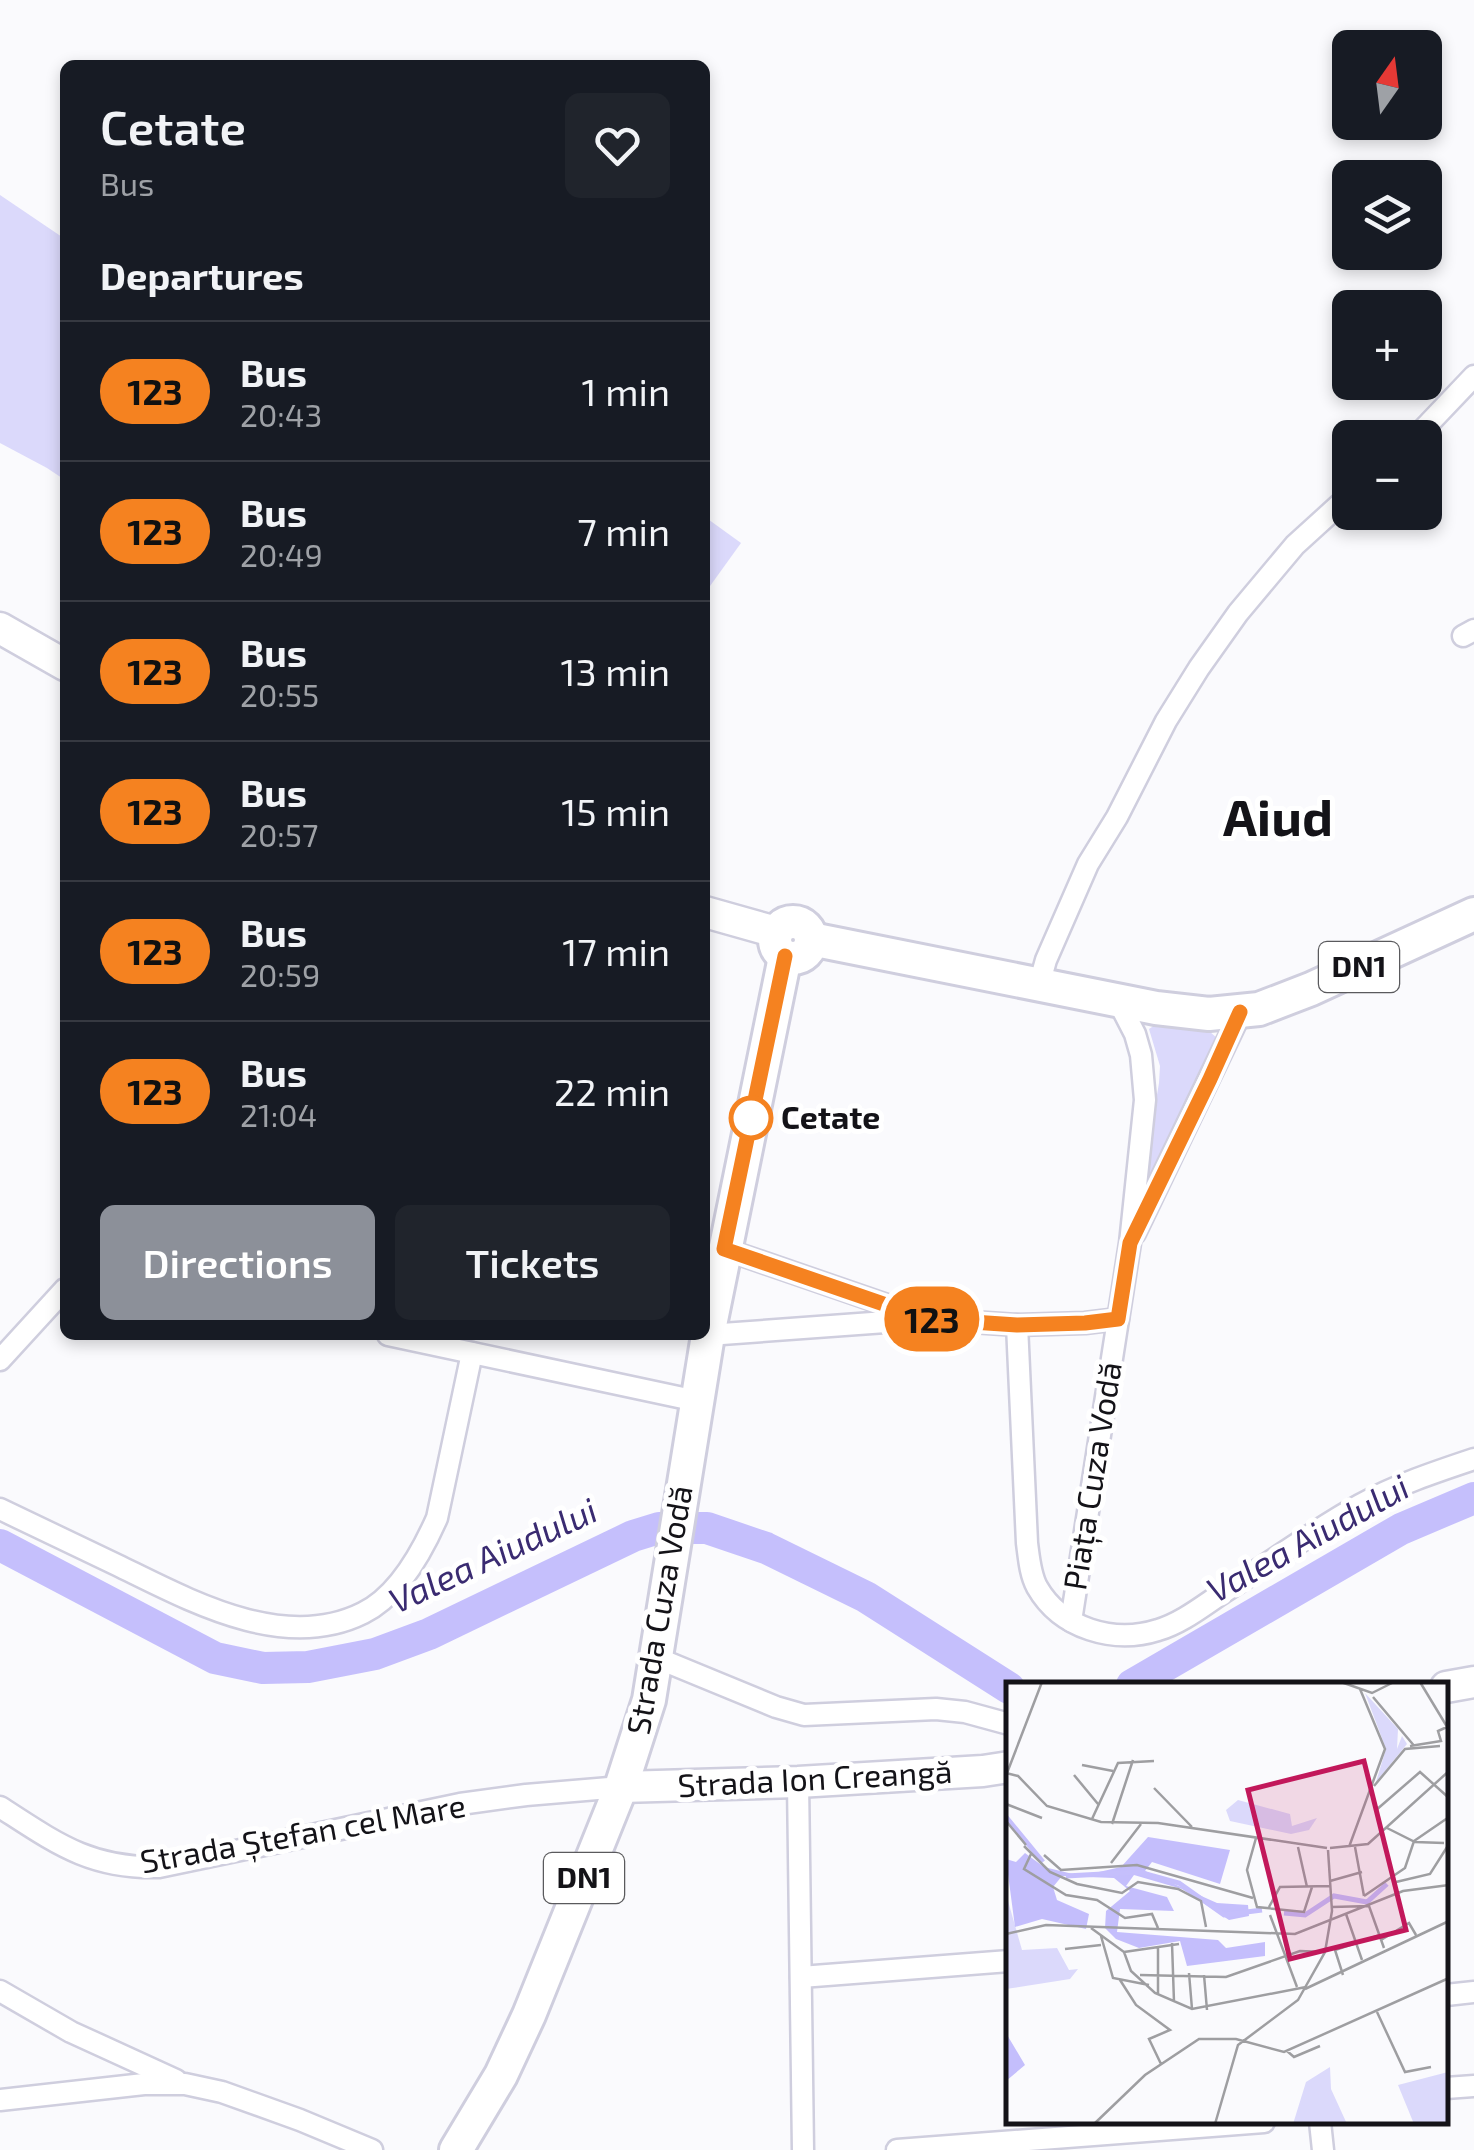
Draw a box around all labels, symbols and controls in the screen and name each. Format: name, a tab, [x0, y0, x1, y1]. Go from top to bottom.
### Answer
north arrow	[1332, 30, 1442, 140]
map controls	[1332, 30, 1442, 530]
button: heart	[565, 93, 670, 198]
text: Cetate	[100, 97, 246, 155]
button: layers	[1332, 160, 1442, 270]
text: Bus	[100, 164, 154, 202]
text: Departures	[100, 252, 304, 298]
button: +	[1332, 290, 1442, 400]
text: Bus	[240, 349, 307, 395]
text: 1 min	[582, 368, 670, 414]
text: 123	[127, 370, 183, 412]
text: 20:43	[240, 395, 322, 433]
button: −	[1332, 420, 1442, 530]
text: Bus	[240, 489, 307, 535]
text: 7 min	[577, 508, 670, 554]
text: 123	[127, 510, 183, 552]
text: 20:49	[240, 535, 323, 573]
text: Bus	[240, 629, 307, 675]
text: 13 min	[560, 648, 670, 694]
text: 123	[127, 650, 183, 692]
text: 20:55	[240, 675, 319, 713]
text: Bus	[240, 769, 307, 815]
district label: Aiud	[1223, 784, 1333, 846]
text: 15 min	[561, 788, 670, 834]
text: 123	[127, 790, 183, 832]
text: 20:57	[240, 815, 318, 853]
text: Bus	[240, 909, 307, 955]
text: 17 min	[562, 928, 670, 974]
text: 123	[127, 930, 183, 972]
road number: DN1	[1319, 942, 1399, 992]
text: 20:59	[240, 955, 320, 993]
text: Bus	[240, 1049, 307, 1095]
text: 22 min	[554, 1068, 670, 1114]
text: 123	[127, 1070, 183, 1112]
text: 21:04	[240, 1095, 317, 1133]
marker: Cetate	[730, 1097, 772, 1139]
place label: Cetate	[781, 1097, 880, 1135]
button: Directions	[100, 1205, 375, 1320]
button: Tickets	[395, 1205, 670, 1320]
line badge: 123	[874, 1286, 990, 1352]
text: 123	[904, 1298, 960, 1340]
street label: Piața Cuza Vodă	[1054, 1359, 1131, 1593]
water label: Valea Aiudului	[1199, 1464, 1416, 1610]
street label: Strada Cuza Vodă	[617, 1482, 699, 1737]
water label: Valea Aiudului	[381, 1488, 603, 1621]
inset map	[1006, 1682, 1449, 2125]
street label: Strada Ion Creangă	[677, 1751, 953, 1803]
street label: Strada Ștefan cel Mare	[137, 1785, 469, 1882]
road number: DN1	[544, 1853, 624, 1903]

